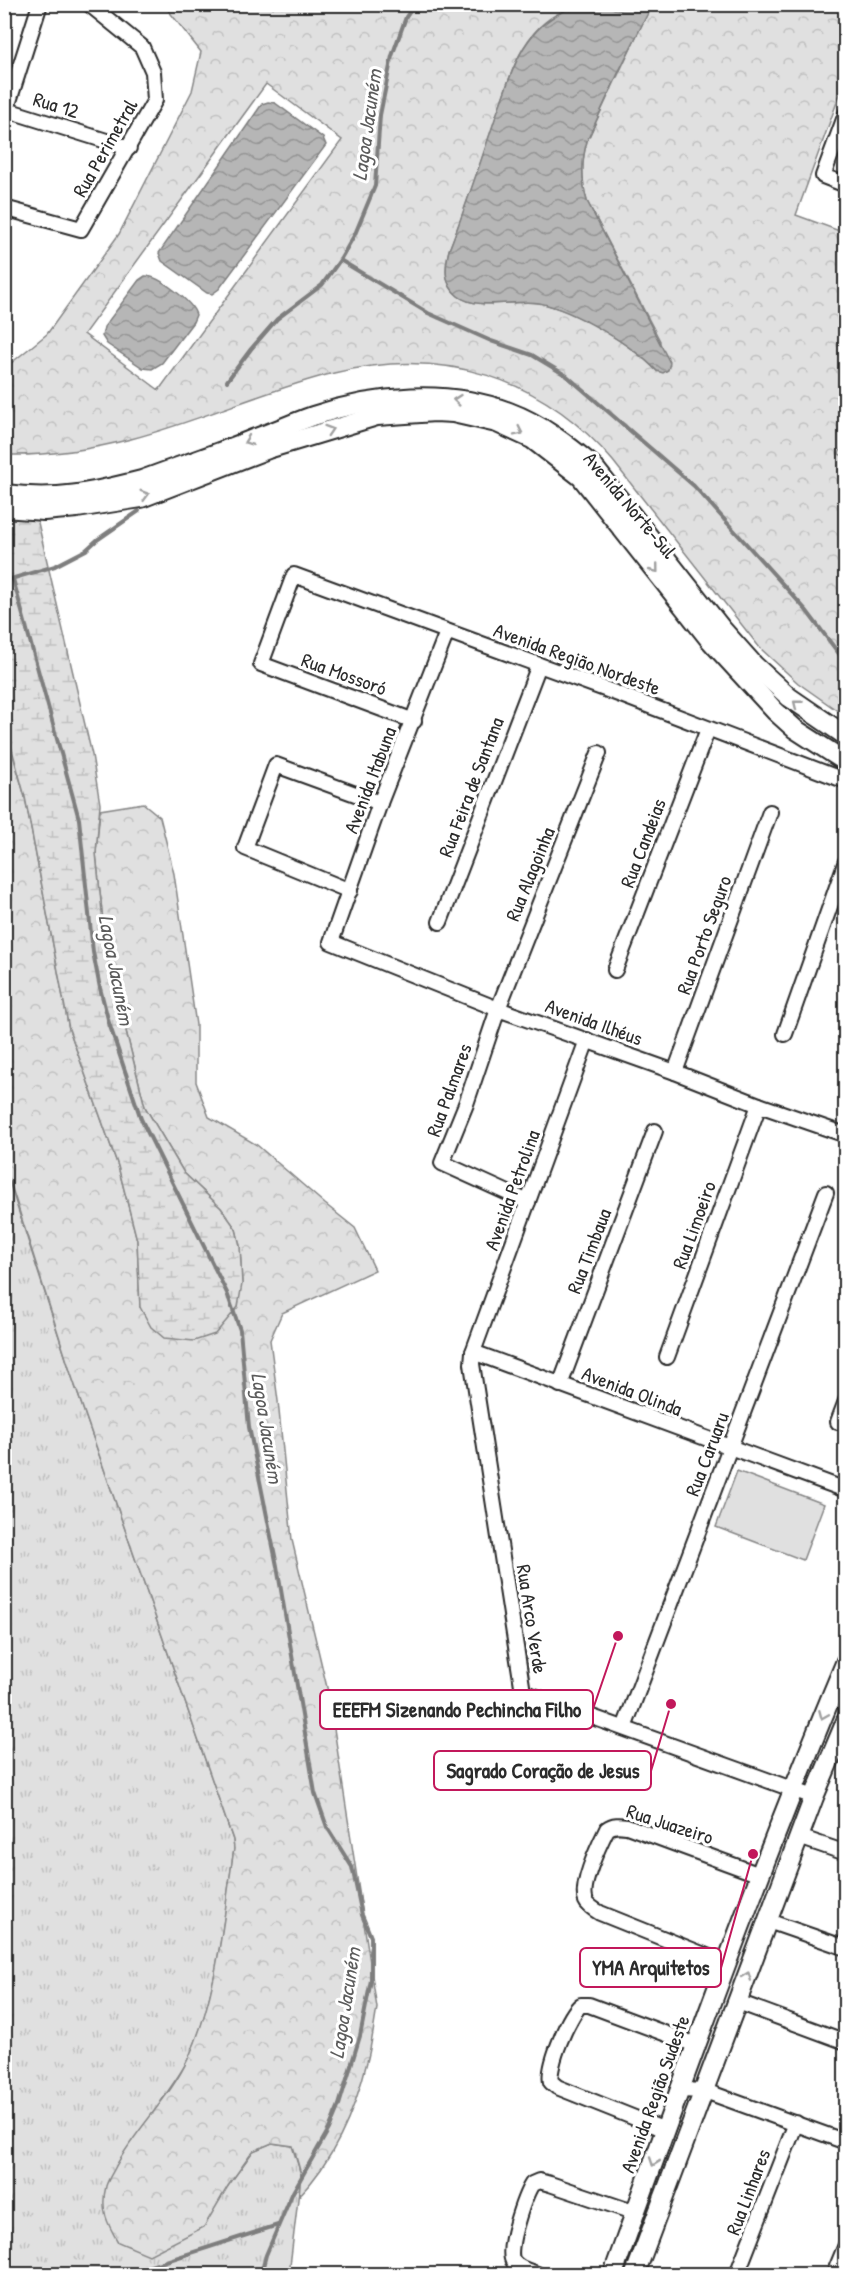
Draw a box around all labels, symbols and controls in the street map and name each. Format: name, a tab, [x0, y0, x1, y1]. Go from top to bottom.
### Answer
water label: Lagoa Jacuném	[344, 67, 389, 182]
street label: Rua 12	[30, 85, 83, 124]
street label: Rua Perimetral	[66, 93, 144, 202]
one-way arrow	[452, 394, 461, 407]
one-way arrow	[323, 425, 334, 437]
one-way arrow	[512, 425, 523, 437]
one-way arrow	[243, 434, 254, 447]
street label: Avenida Norte-Sul	[578, 446, 683, 564]
one-way arrow	[140, 490, 150, 503]
one-way arrow	[647, 562, 658, 573]
street label: Avenida Região Nordeste	[490, 616, 664, 701]
street label: Rua Mossoró	[298, 646, 390, 701]
one-way arrow	[793, 700, 804, 711]
street label: Rua Feira de Santana	[431, 713, 510, 861]
street label: Avenida Itabuna	[337, 723, 402, 837]
street label: Rua Candeias	[613, 794, 672, 891]
street label: Rua Alagoinha	[498, 823, 561, 925]
street label: Rua Porto Seguro	[670, 872, 737, 998]
water label: Lagoa Jacuném	[92, 912, 142, 1028]
street label: Avenida Ilhéus	[542, 991, 647, 1052]
street label: Rua Palmares	[419, 1039, 478, 1140]
street label: Avenida Petrolina	[477, 1126, 546, 1254]
street label: Rua Limoeiro	[665, 1177, 722, 1272]
street label: Rua Timbaua	[560, 1204, 617, 1297]
street label: Avenida Olinda	[578, 1359, 686, 1422]
water label: Lagoa Jacuném	[244, 1371, 291, 1486]
street label: Rua Caruaru	[678, 1408, 735, 1500]
street label: Rua Arco Verde	[511, 1562, 554, 1675]
callout: EEEFM Sizenando Pechincha Filho	[320, 1690, 593, 1729]
text: EEEFM Sizenando Pechincha Filho	[333, 1695, 582, 1724]
one-way arrow	[818, 1709, 830, 1720]
callout: Sagrado Coração de Jesus	[434, 1751, 651, 1790]
text: Sagrado Coração de Jesus	[446, 1756, 640, 1786]
street label: Rua Juazeiro	[623, 1797, 717, 1850]
water label: Lagoa Jacuném	[321, 1945, 368, 2060]
callout: YMA Arquitetos	[580, 1948, 721, 1987]
text: YMA Arquitetos	[592, 1953, 710, 1983]
one-way arrow	[740, 1971, 753, 1982]
street label: Avenida Região Sudeste	[613, 2011, 696, 2176]
street label: Rua Linhares	[719, 2145, 776, 2239]
one-way arrow	[648, 2156, 661, 2166]

